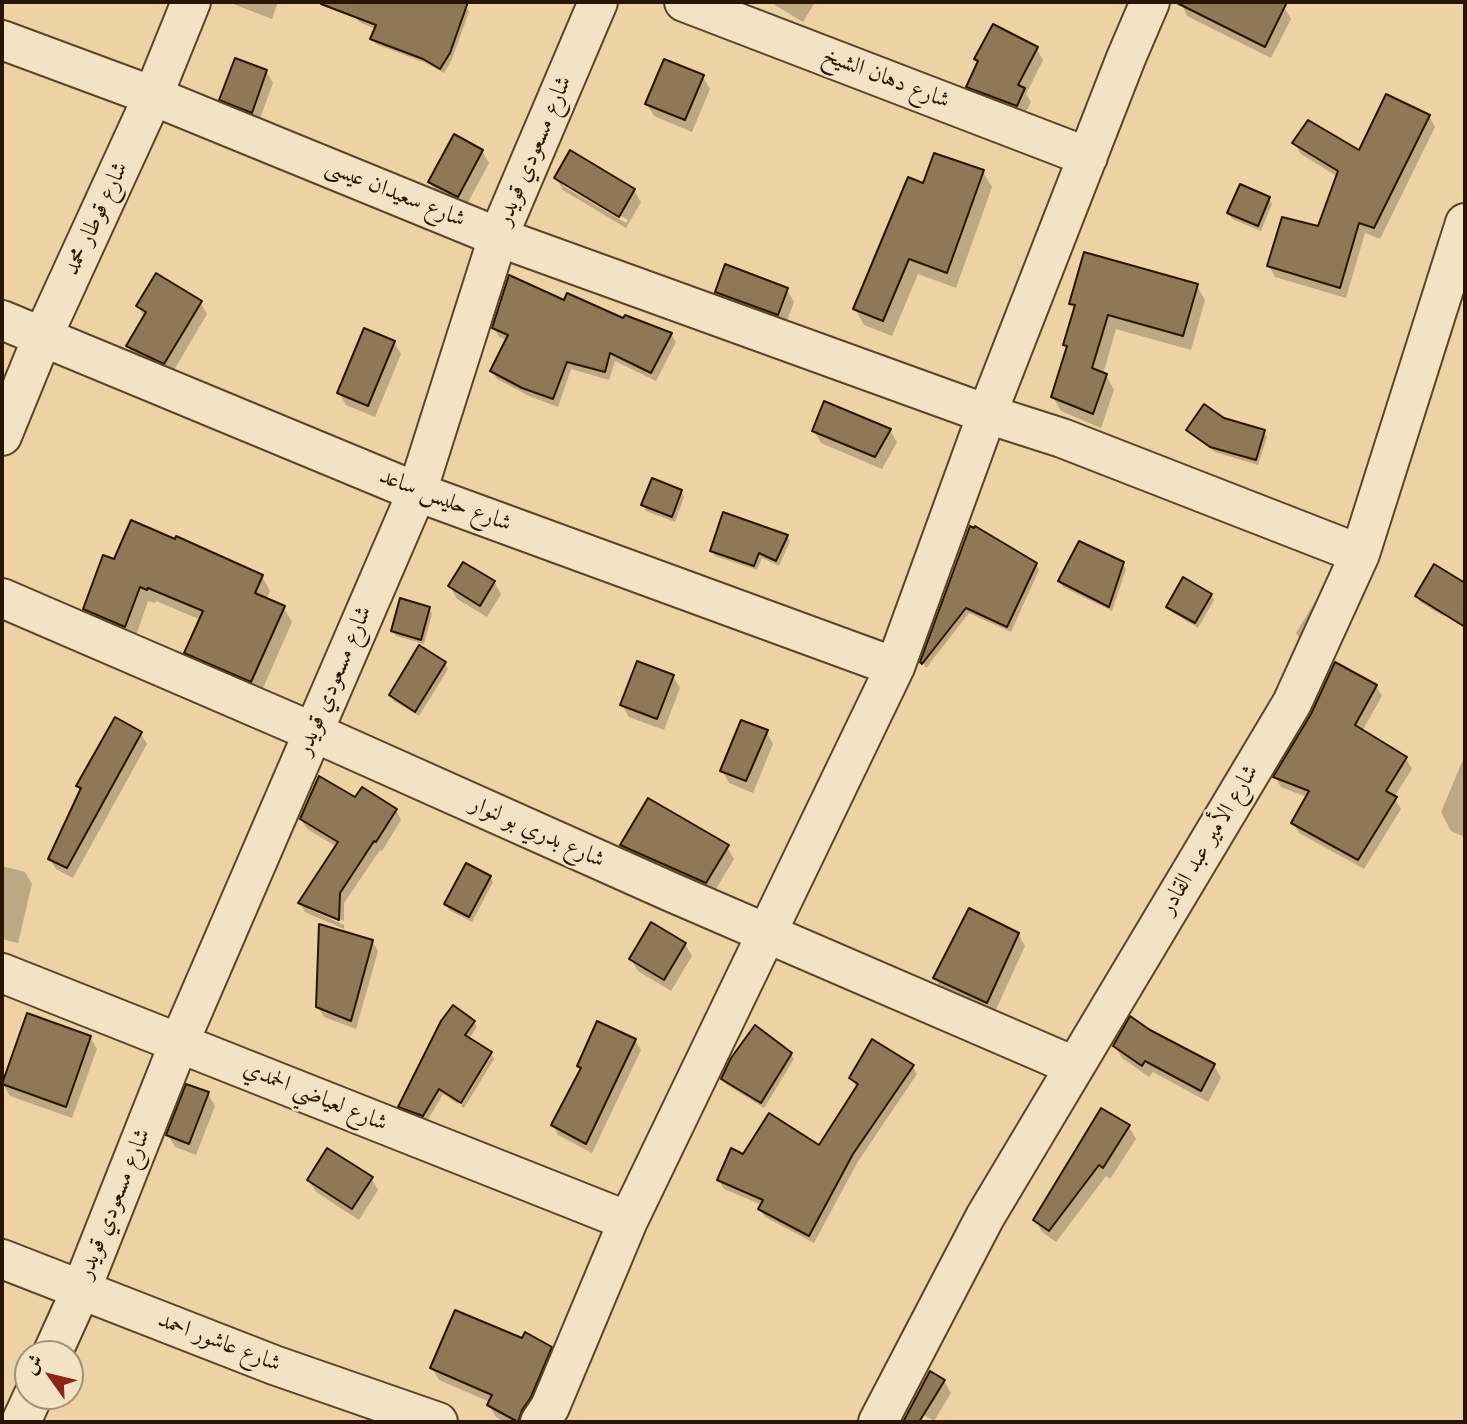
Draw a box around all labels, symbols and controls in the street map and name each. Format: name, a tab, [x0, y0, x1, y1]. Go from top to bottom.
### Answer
street label: شارع دهان الشيخ	[819, 42, 953, 116]
street label: شارع مسعودي قويدر	[491, 72, 579, 230]
street label: شارع سعيدان عيسى	[321, 153, 469, 235]
street label: شارع قوطار محمد	[59, 158, 135, 280]
street label: شارع حليس ساعد	[375, 463, 515, 539]
street label: شارع مسعودي قويدر	[291, 602, 379, 760]
street label: شارع الأمير عبد القادر	[1154, 760, 1266, 920]
street label: شارع بدري بو لنوار	[466, 791, 608, 875]
street label: شارع لعياضي الحمدي	[239, 1056, 391, 1138]
street label: شارع مسعودي قويدر	[72, 1125, 158, 1283]
street label: شارع عاشور احمد	[154, 1307, 284, 1379]
north arrow	[14, 1340, 84, 1410]
text: ش	[17, 1349, 49, 1379]

